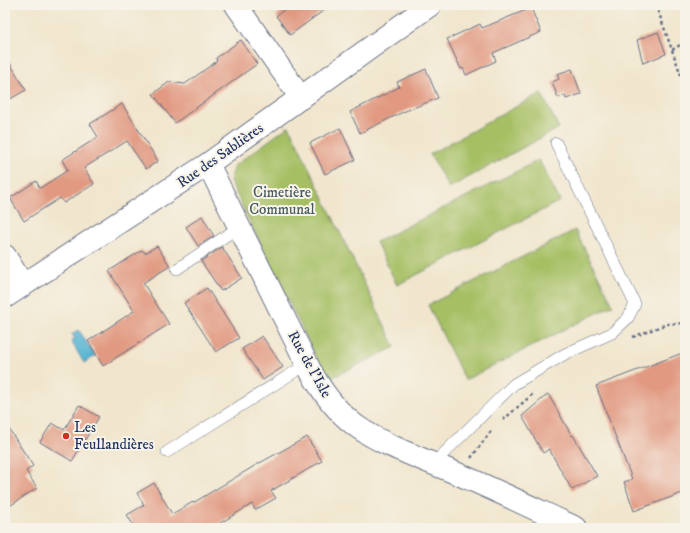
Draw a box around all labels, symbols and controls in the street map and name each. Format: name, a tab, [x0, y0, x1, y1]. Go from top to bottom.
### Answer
street label: Rue des Sablières	[173, 119, 267, 192]
park label: Cimetière Communal	[249, 183, 315, 219]
street label: Rue de l'Isle	[283, 327, 336, 401]
place label: Les Feullandières	[74, 418, 154, 454]
marker: Les Feullandières	[61, 431, 71, 441]

